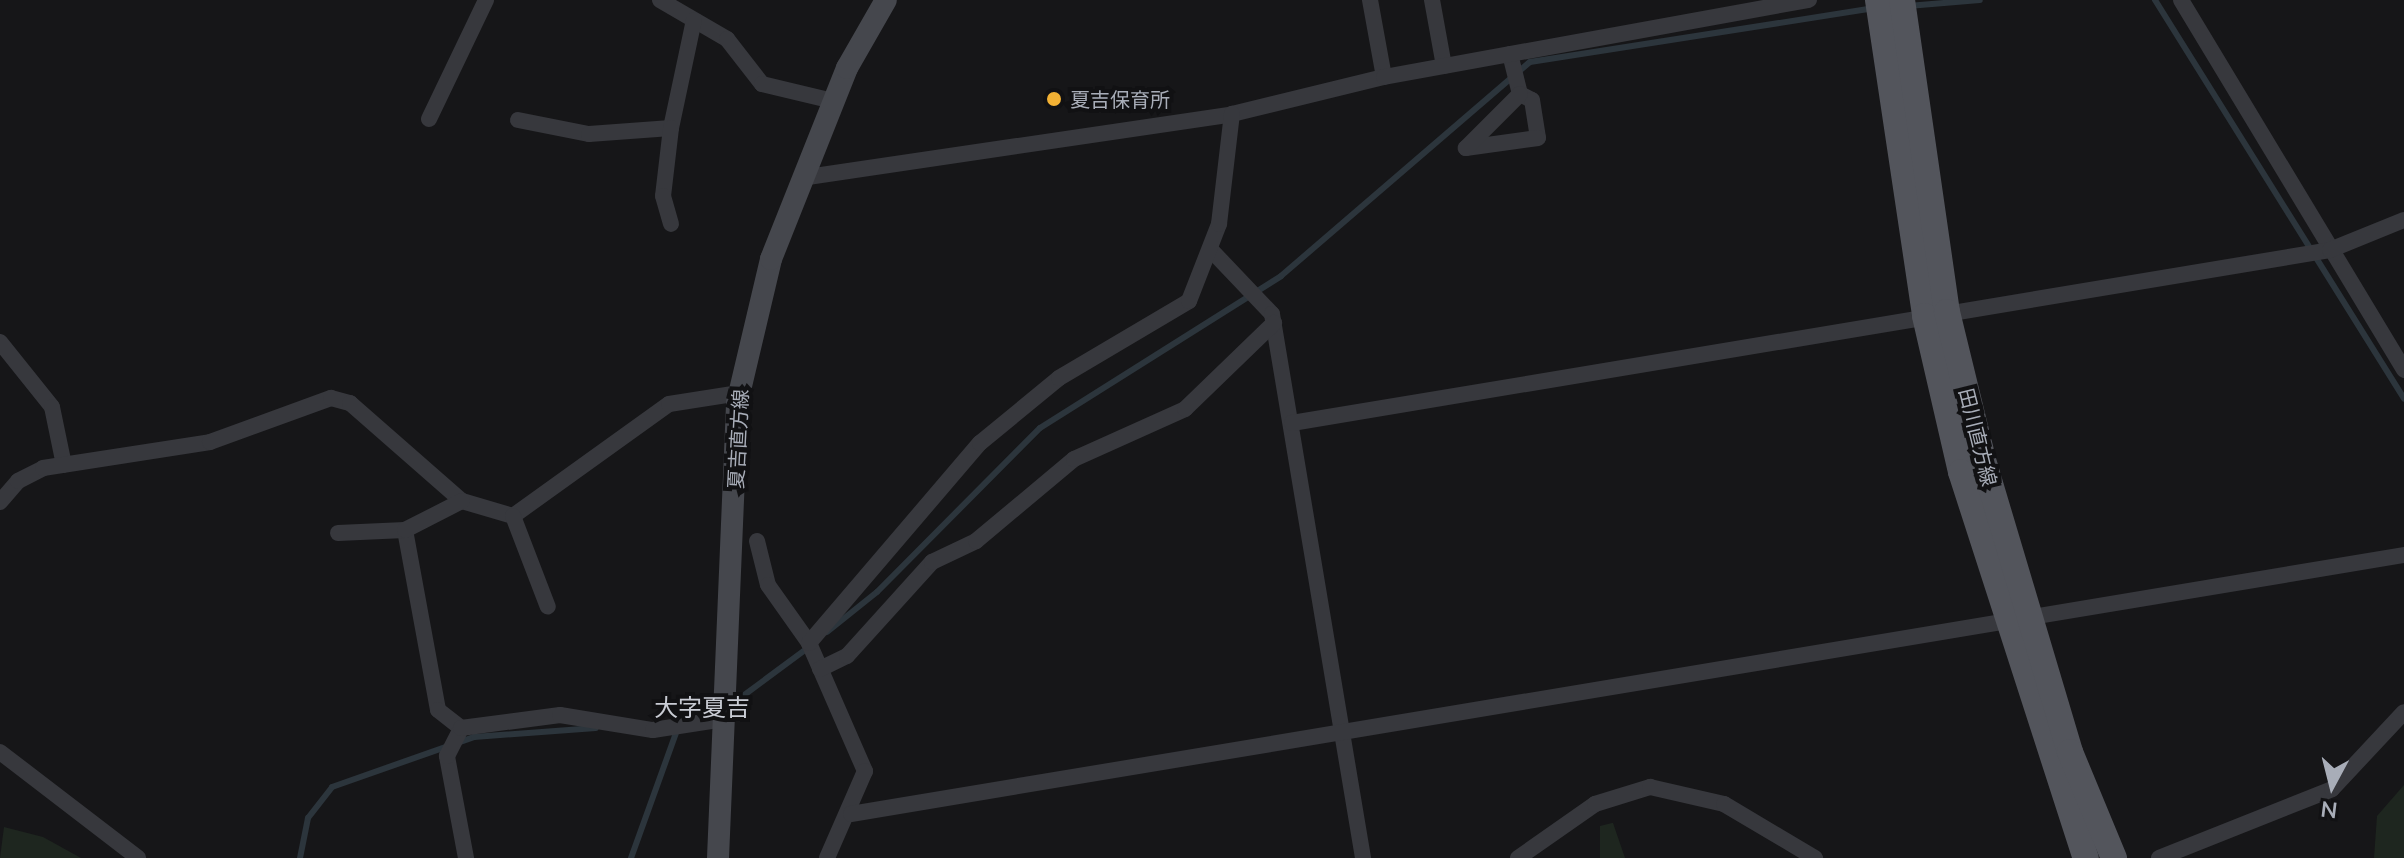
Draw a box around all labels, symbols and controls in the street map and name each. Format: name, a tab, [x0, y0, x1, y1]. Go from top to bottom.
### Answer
place label: 夏吉保育所	[1070, 87, 1170, 111]
marker: 夏吉保育所	[1045, 90, 1063, 108]
street label: 田川直方線	[1954, 386, 2002, 488]
street label: 夏吉直方線	[723, 388, 753, 490]
district label: 大字夏吉	[654, 694, 750, 722]
north arrow	[2292, 746, 2372, 826]
text: N	[2319, 795, 2339, 825]

